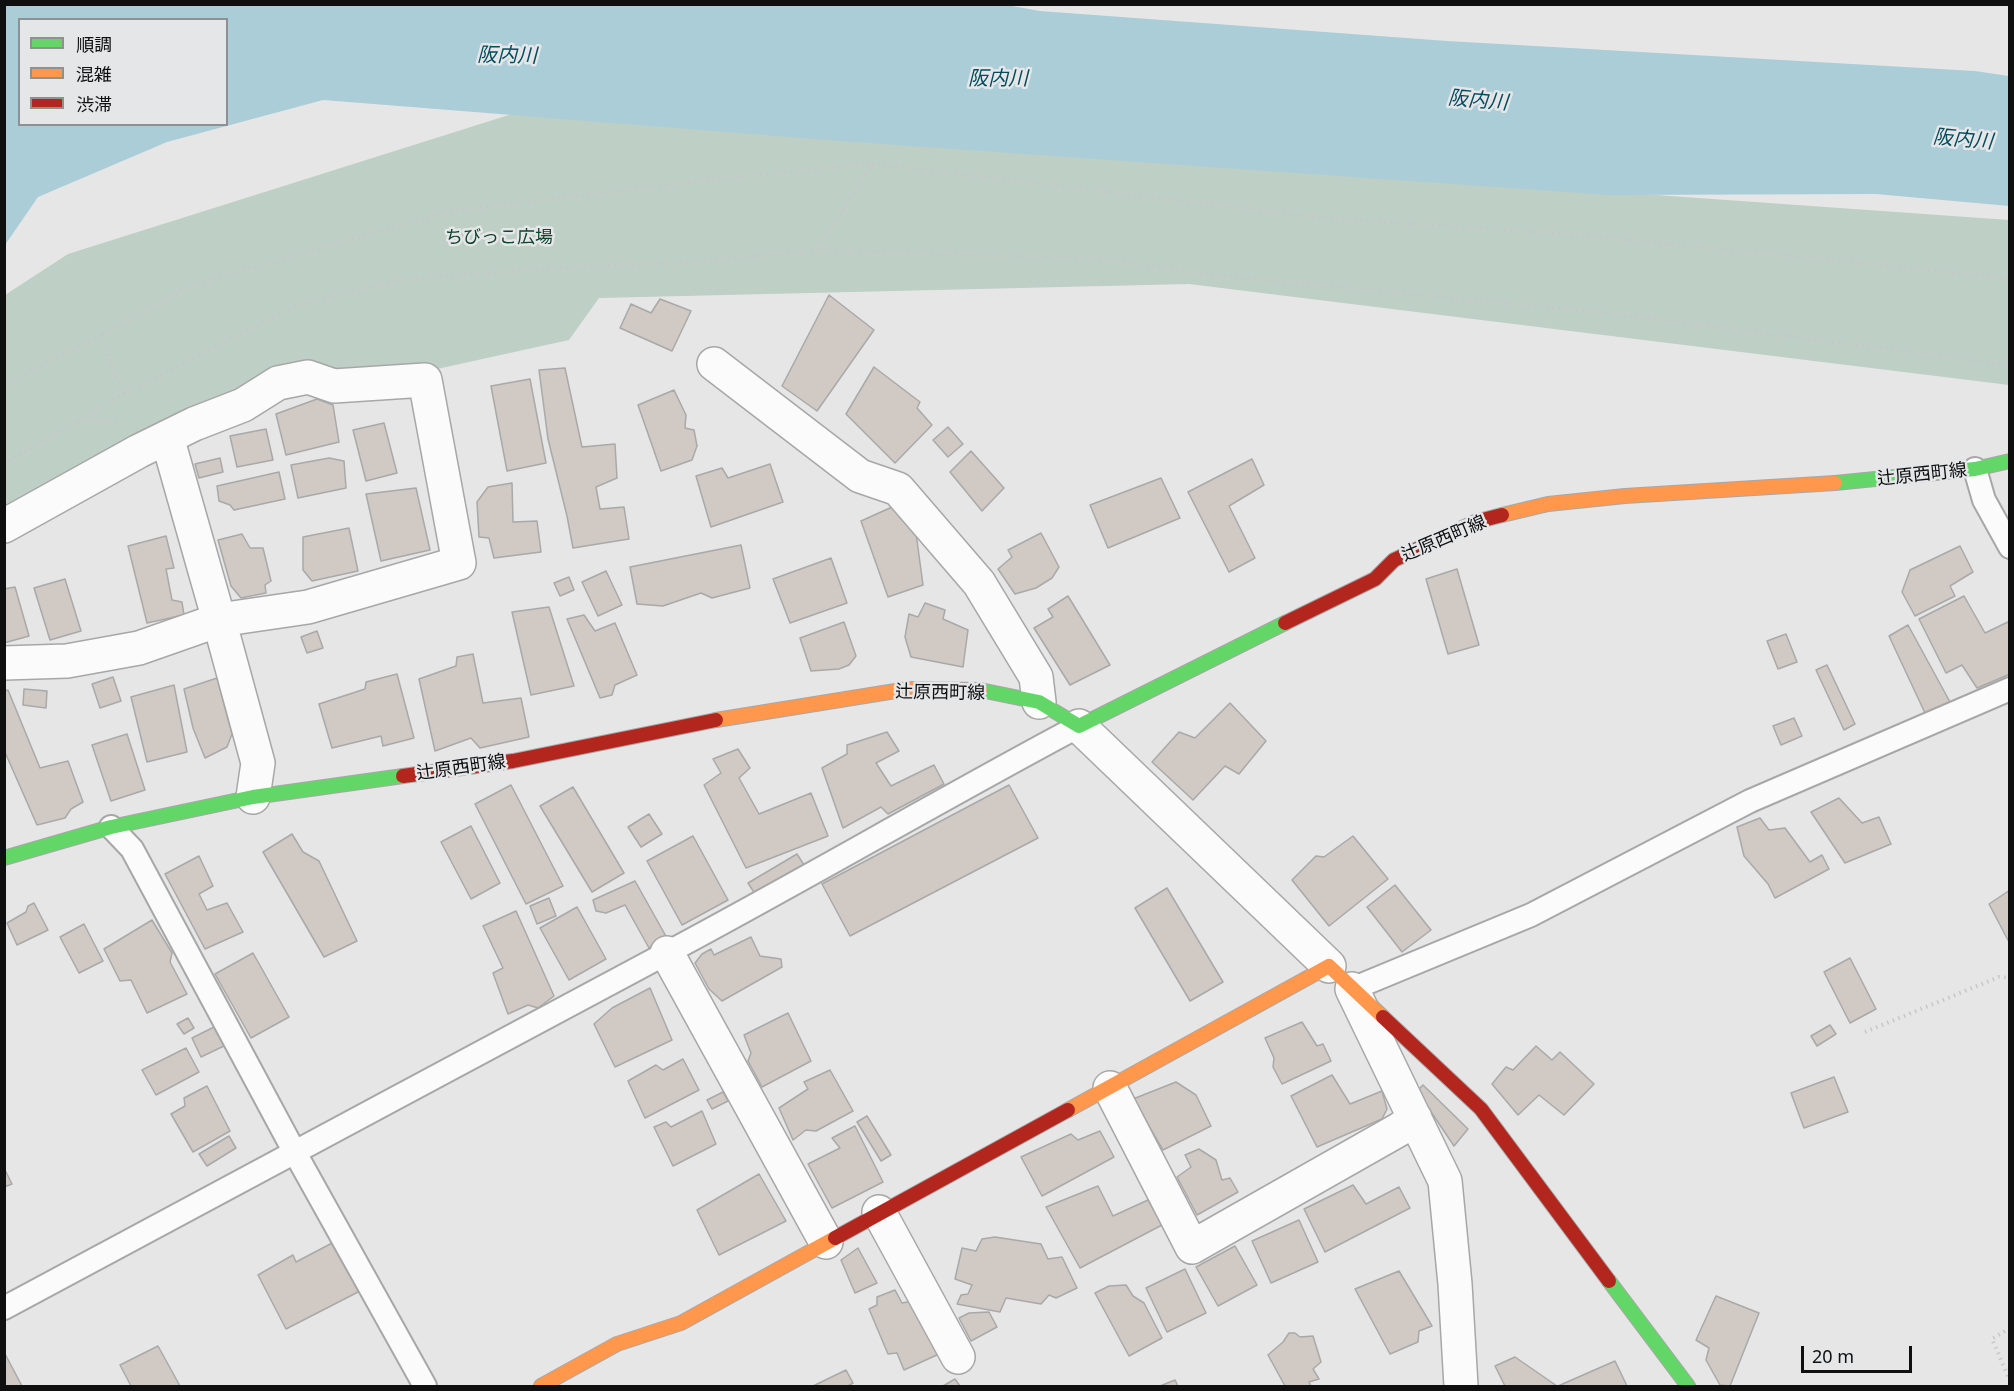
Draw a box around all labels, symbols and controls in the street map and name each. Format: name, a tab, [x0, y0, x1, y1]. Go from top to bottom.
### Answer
legend	[18, 18, 228, 126]
text: 順調	[76, 32, 112, 56]
water label: 阪内川	[477, 43, 537, 69]
text: 混雑	[76, 62, 112, 86]
water label: 阪内川	[968, 67, 1028, 91]
water label: 阪内川	[1447, 86, 1509, 116]
text: 渋滞	[76, 92, 112, 116]
water label: 阪内川	[1932, 125, 1994, 155]
park label: ちびっこ広場	[445, 227, 553, 249]
street label: 辻原西町線	[1876, 460, 1968, 490]
street label: 辻原西町線	[1398, 511, 1490, 567]
street label: 辻原西町線	[895, 681, 985, 705]
street label: 辻原西町線	[415, 751, 507, 785]
scale bar	[1804, 1334, 1915, 1372]
text: 20 m	[1812, 1344, 1854, 1368]

